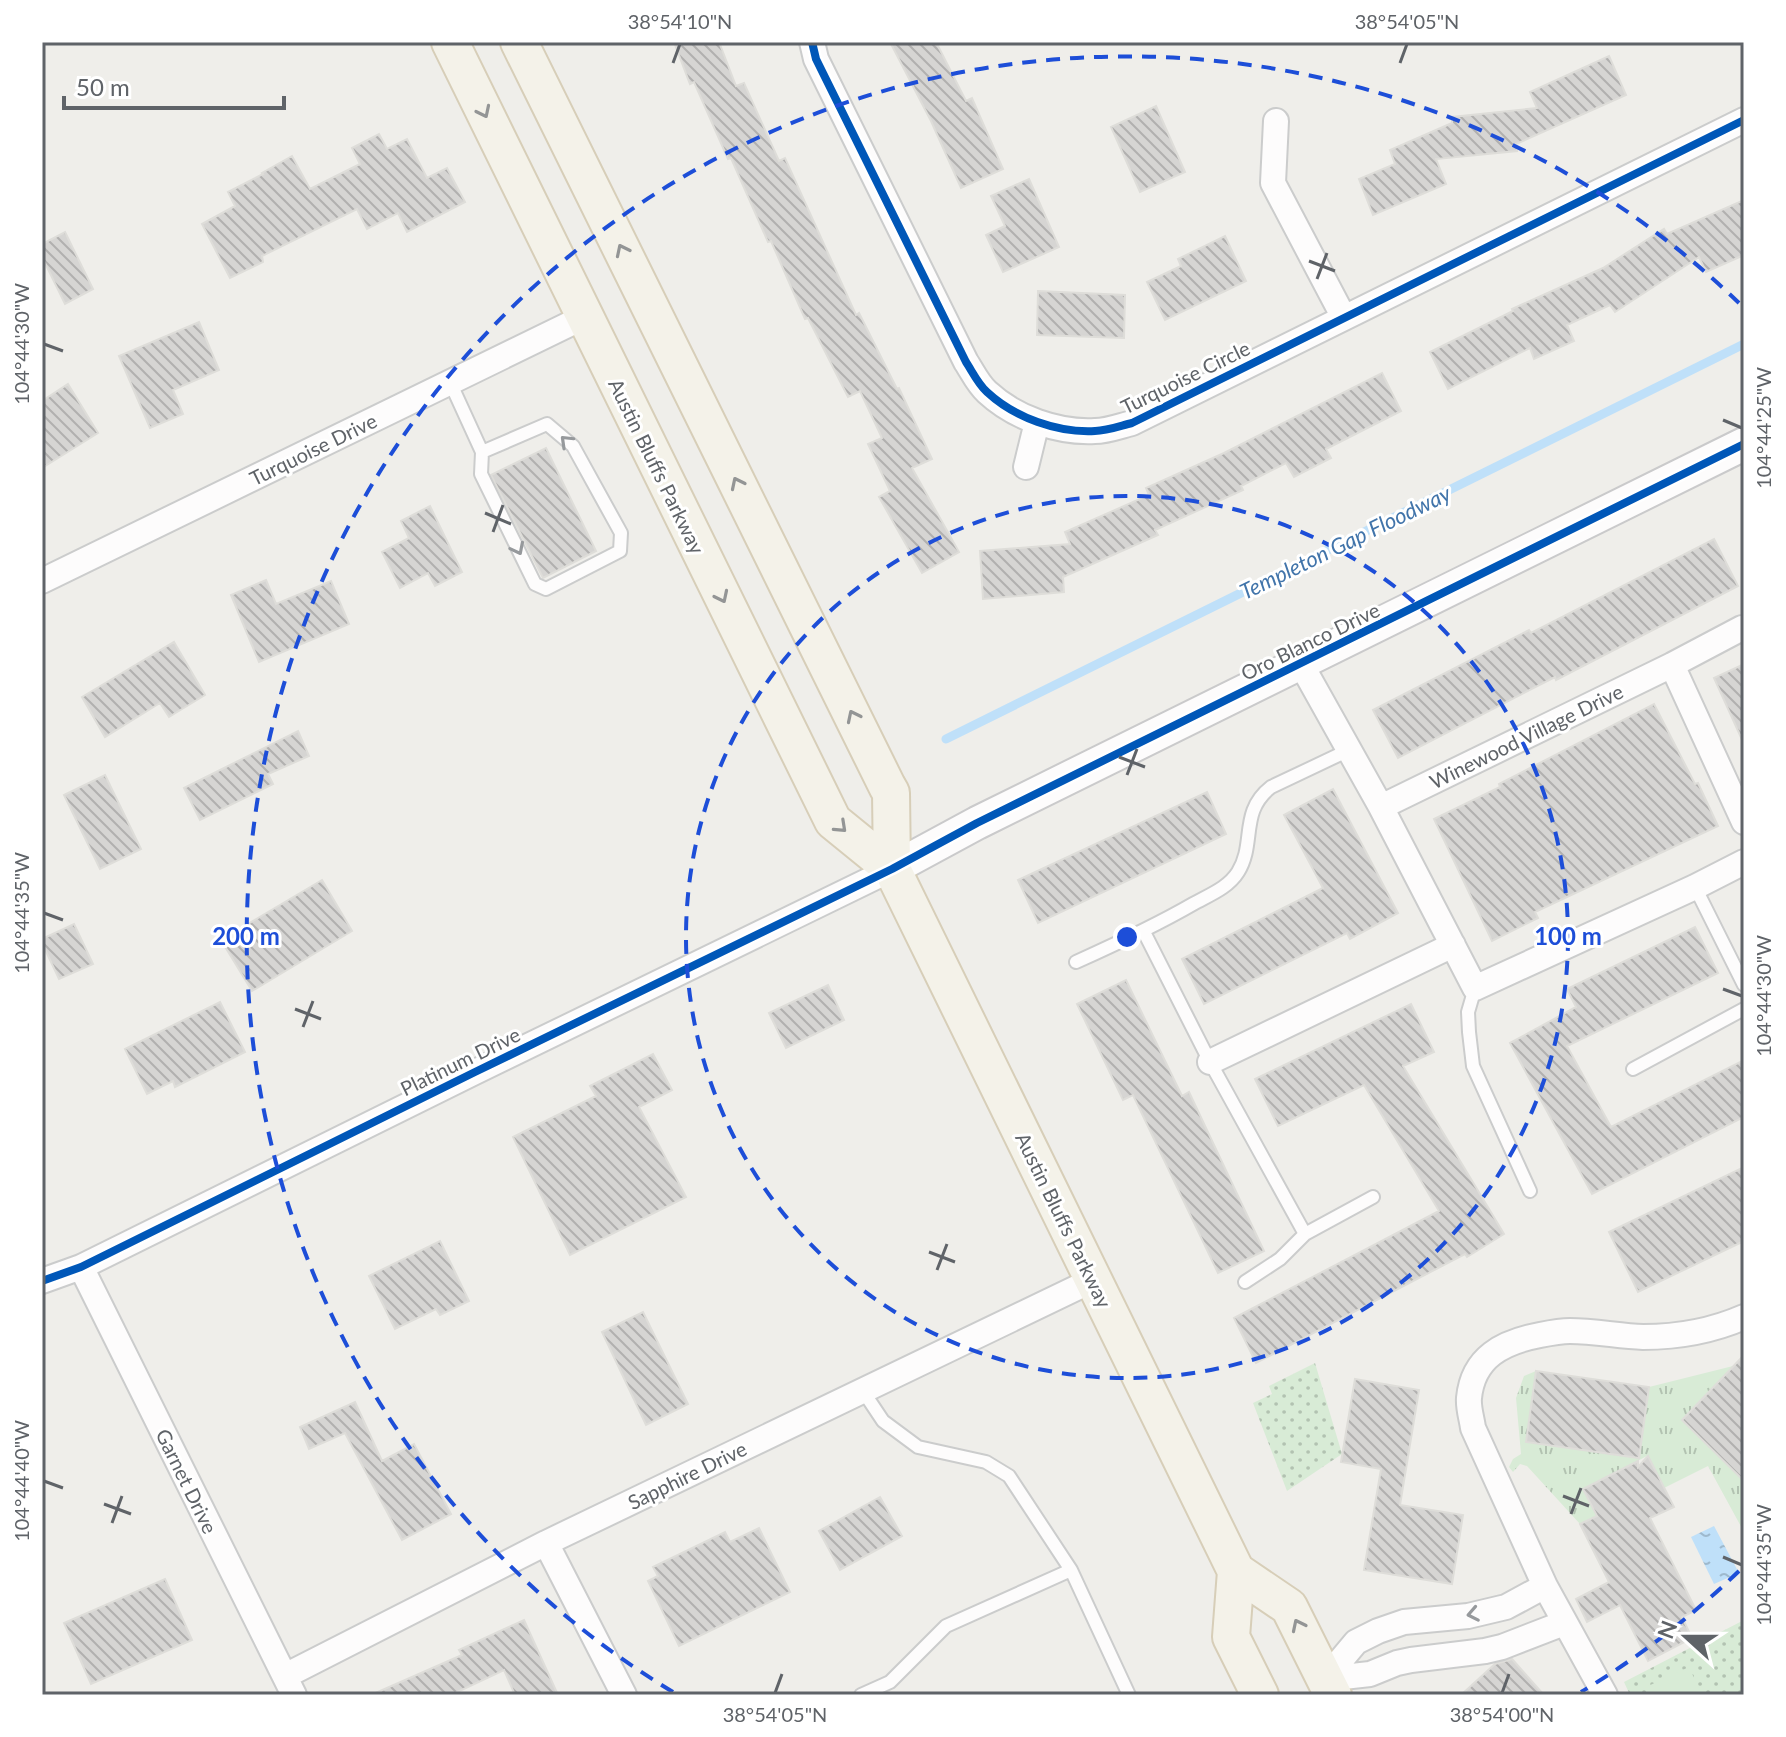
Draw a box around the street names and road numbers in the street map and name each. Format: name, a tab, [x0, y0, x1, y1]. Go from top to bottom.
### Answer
street label: Turquoise Circle	[1117, 335, 1253, 419]
street label: Austin Bluffs Parkway	[604, 374, 710, 558]
street label: Turquoise Drive	[246, 408, 380, 490]
street label: Oro Blanco Drive	[1237, 597, 1383, 685]
street label: Winewood Village Drive	[1425, 679, 1627, 793]
street label: Platinum Drive	[396, 1022, 524, 1100]
street label: Austin Bluffs Parkway	[1011, 1128, 1117, 1312]
street label: Garnet Drive	[151, 1425, 223, 1537]
street label: Sapphire Drive	[624, 1436, 750, 1514]

